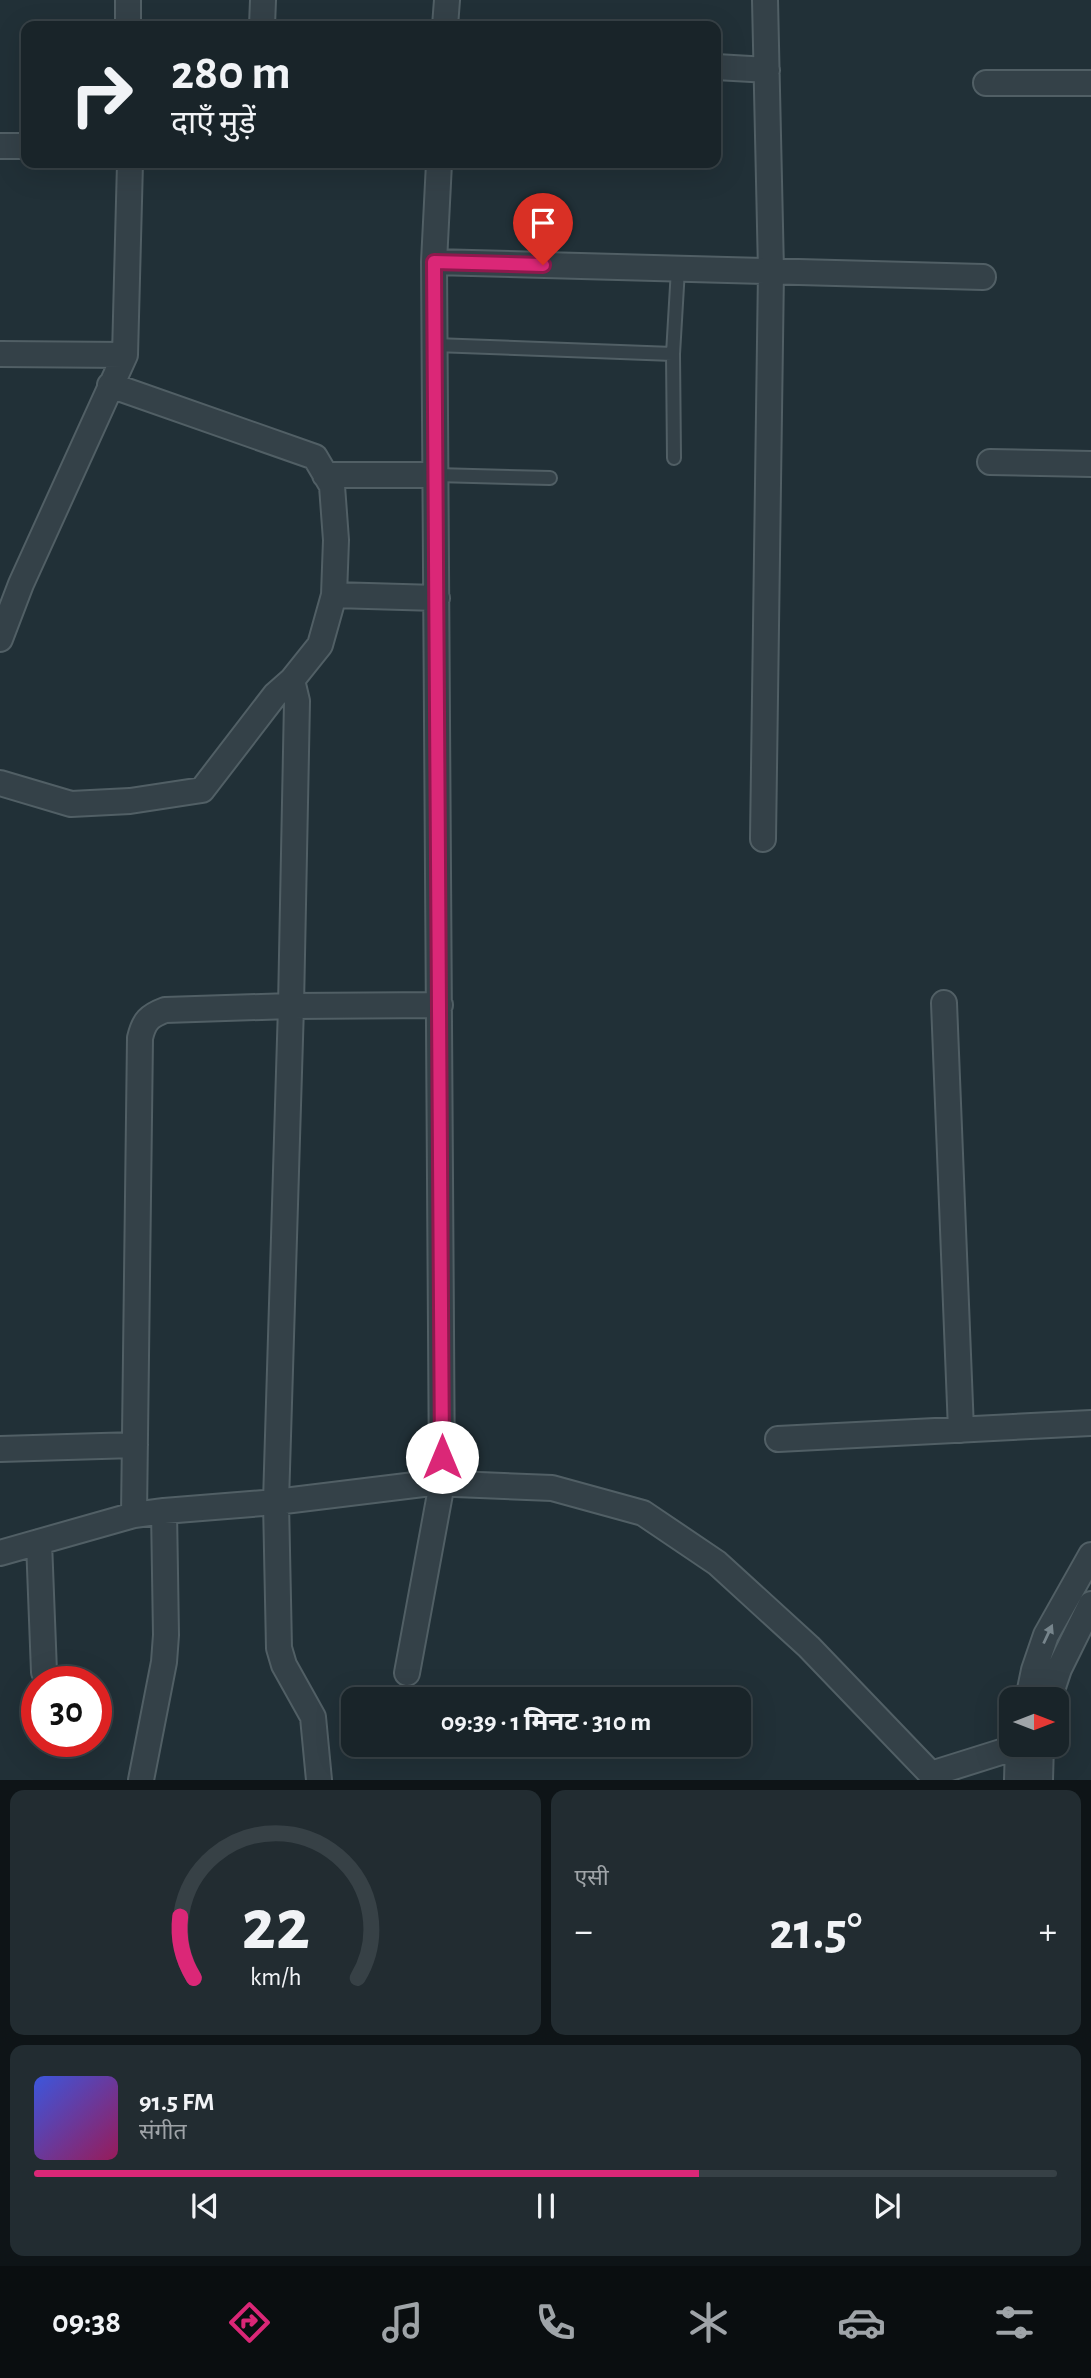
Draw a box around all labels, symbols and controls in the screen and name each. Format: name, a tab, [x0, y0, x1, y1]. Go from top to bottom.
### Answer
icon: right	[56, 49, 147, 140]
text: 280 m	[171, 49, 291, 98]
text: दाएँ मुड़ें	[171, 107, 256, 139]
pin	[513, 193, 573, 265]
icon: arrive	[524, 204, 562, 242]
position arrow	[405, 1420, 479, 1494]
one-way arrow	[1042, 1624, 1054, 1644]
speed limit sign: 30	[21, 1666, 112, 1757]
north arrow	[999, 1687, 1069, 1757]
map controls	[999, 1687, 1069, 1757]
text: 09:39 · 1 मिनट · 310 m	[441, 1709, 651, 1735]
text: एसी	[575, 1867, 609, 1890]
text: 22	[241, 1891, 310, 1964]
text: 21.5°	[769, 1906, 862, 1958]
text: −	[575, 1913, 593, 1951]
text: +	[1039, 1913, 1057, 1951]
text: km/h	[249, 1965, 301, 1990]
text: 91.5 FM	[139, 2089, 214, 2115]
text: संगीत	[139, 2121, 187, 2144]
icon: previous	[186, 2187, 224, 2225]
icon: pause	[527, 2187, 565, 2225]
icon: next	[868, 2187, 906, 2225]
icon: directions	[225, 2298, 274, 2347]
icon: music	[378, 2298, 427, 2347]
icon: phone	[531, 2298, 580, 2347]
icon: climate	[684, 2298, 733, 2347]
icon: car	[837, 2298, 886, 2347]
icon: filters	[990, 2298, 1039, 2347]
text: 09:38	[52, 2306, 121, 2338]

